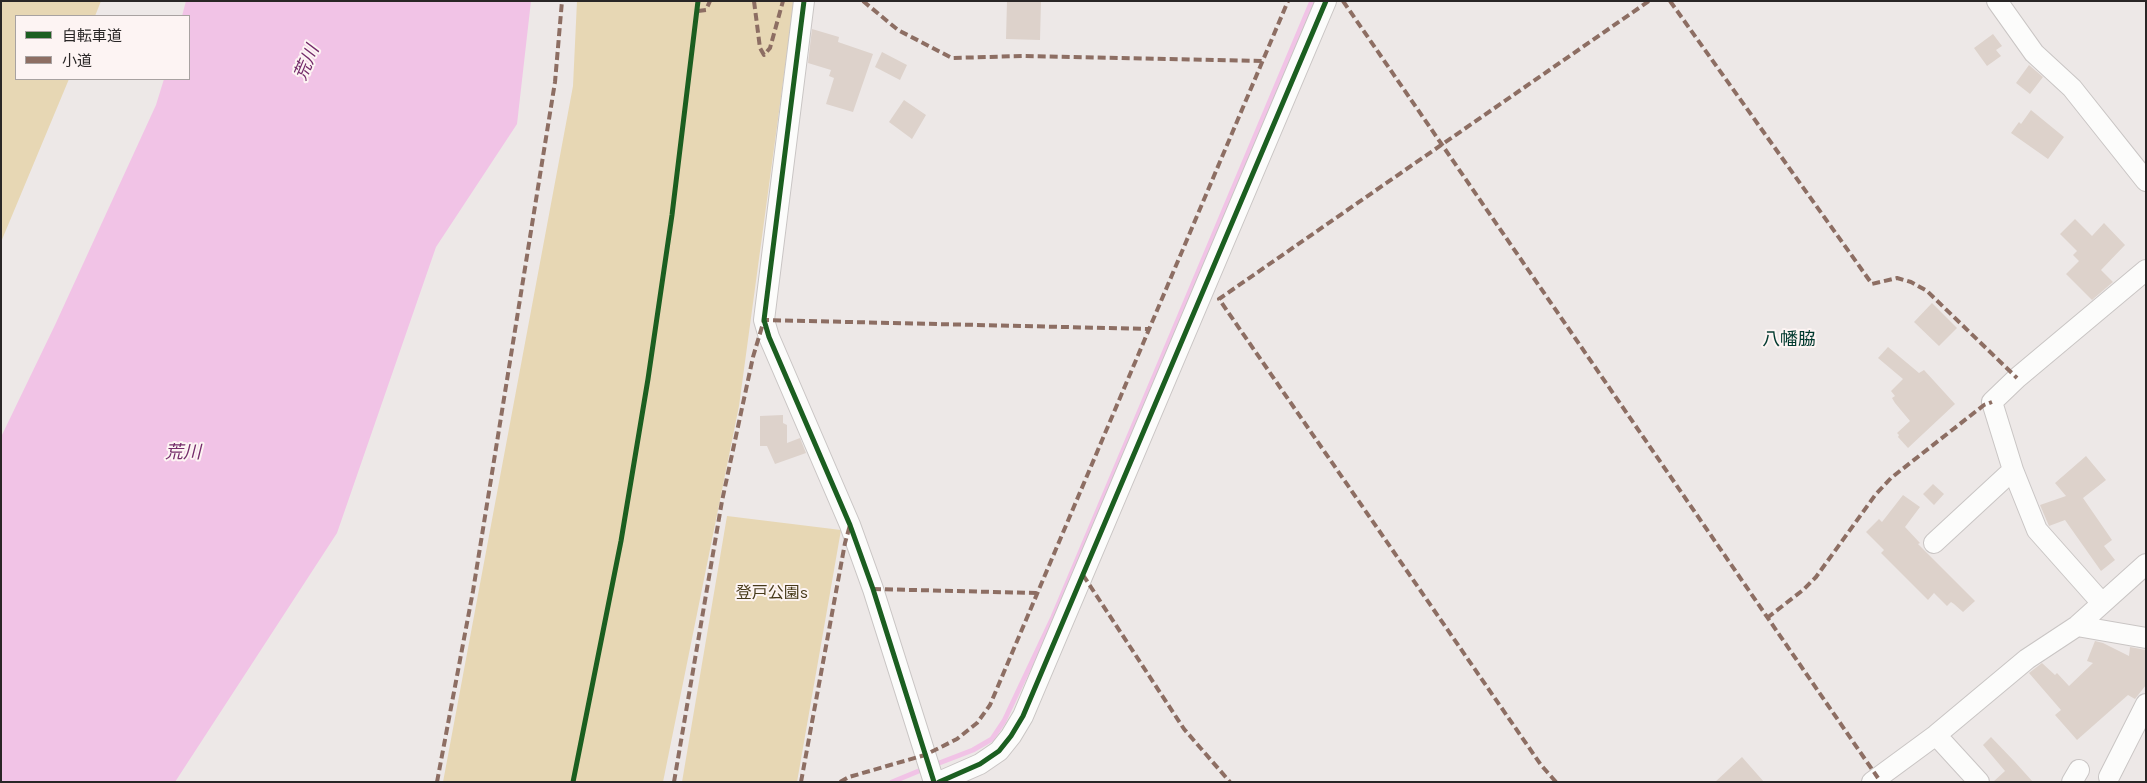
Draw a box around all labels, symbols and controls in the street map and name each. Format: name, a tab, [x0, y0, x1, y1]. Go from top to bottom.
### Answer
legend	[15, 15, 190, 80]
text: 自転車道	[62, 27, 122, 45]
water label: 荒川	[290, 42, 324, 84]
text: 小道	[62, 52, 92, 70]
district label: 八幡脇	[1762, 329, 1816, 351]
water label: 荒川	[165, 442, 201, 464]
park label: 登戸公園s	[736, 583, 808, 603]

